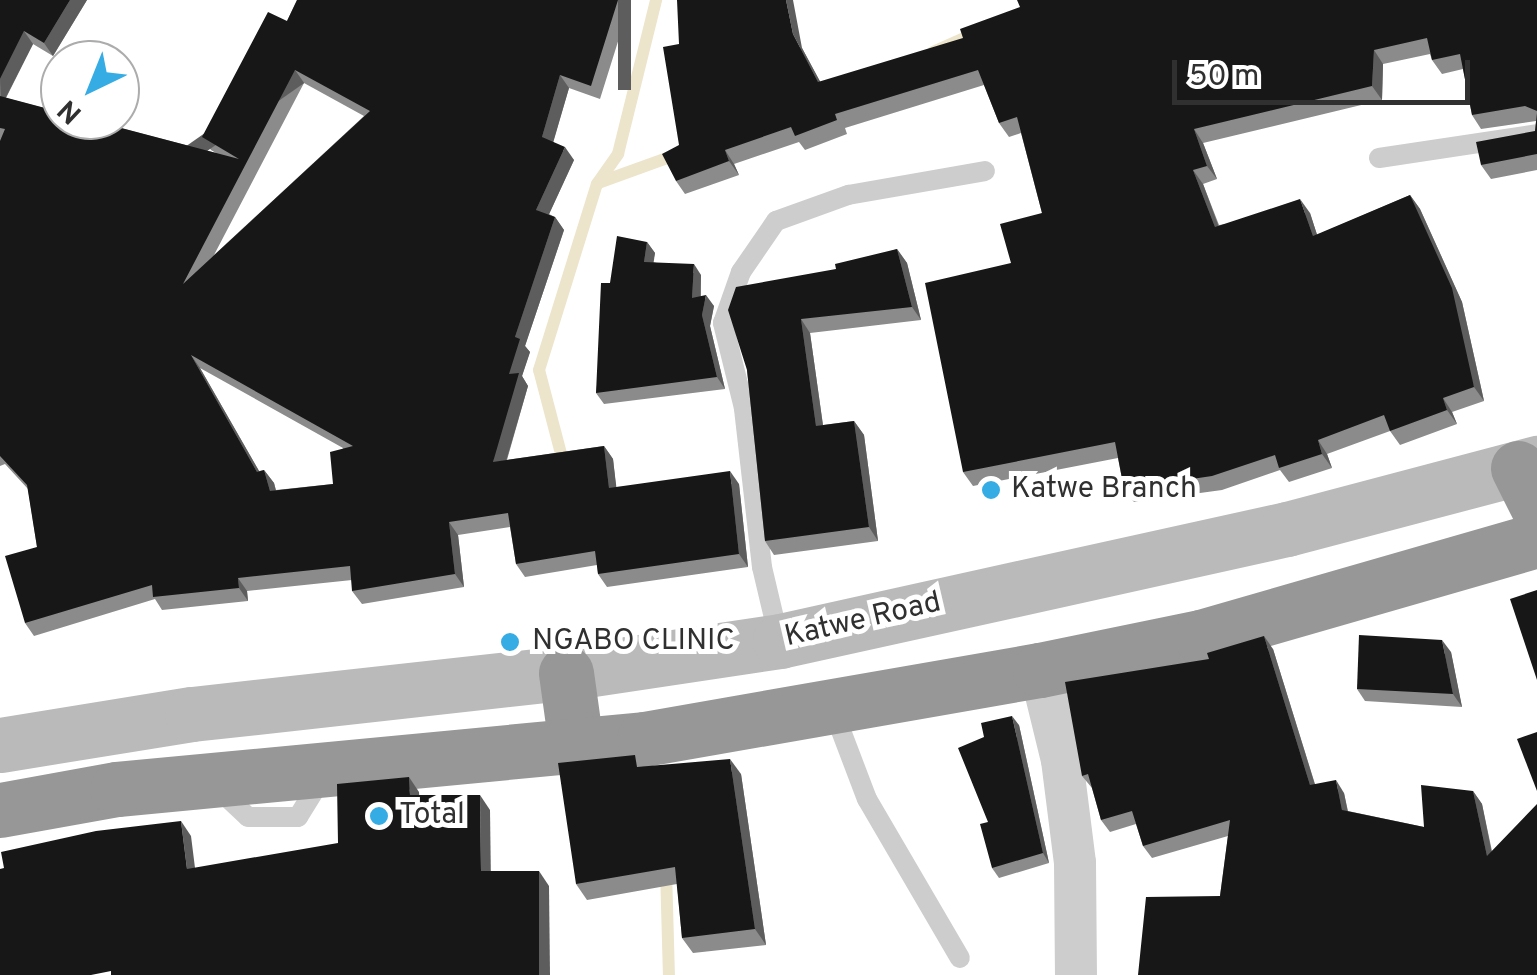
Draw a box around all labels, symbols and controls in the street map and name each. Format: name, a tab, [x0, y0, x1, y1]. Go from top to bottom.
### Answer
north arrow	[40, 40, 140, 140]
scale bar	[1177, 40, 1474, 102]
text: 50 m	[1189, 59, 1259, 96]
text: N	[51, 90, 91, 131]
place label: Katwe Branch	[1011, 472, 1197, 508]
marker: Katwe Branch	[980, 479, 1002, 501]
street label: Katwe Road	[781, 586, 945, 656]
place label: NGABO CLINIC	[532, 624, 735, 660]
marker: NGABO CLINIC	[497, 629, 523, 655]
place label: Total	[399, 798, 465, 834]
marker: Total	[368, 805, 390, 827]

